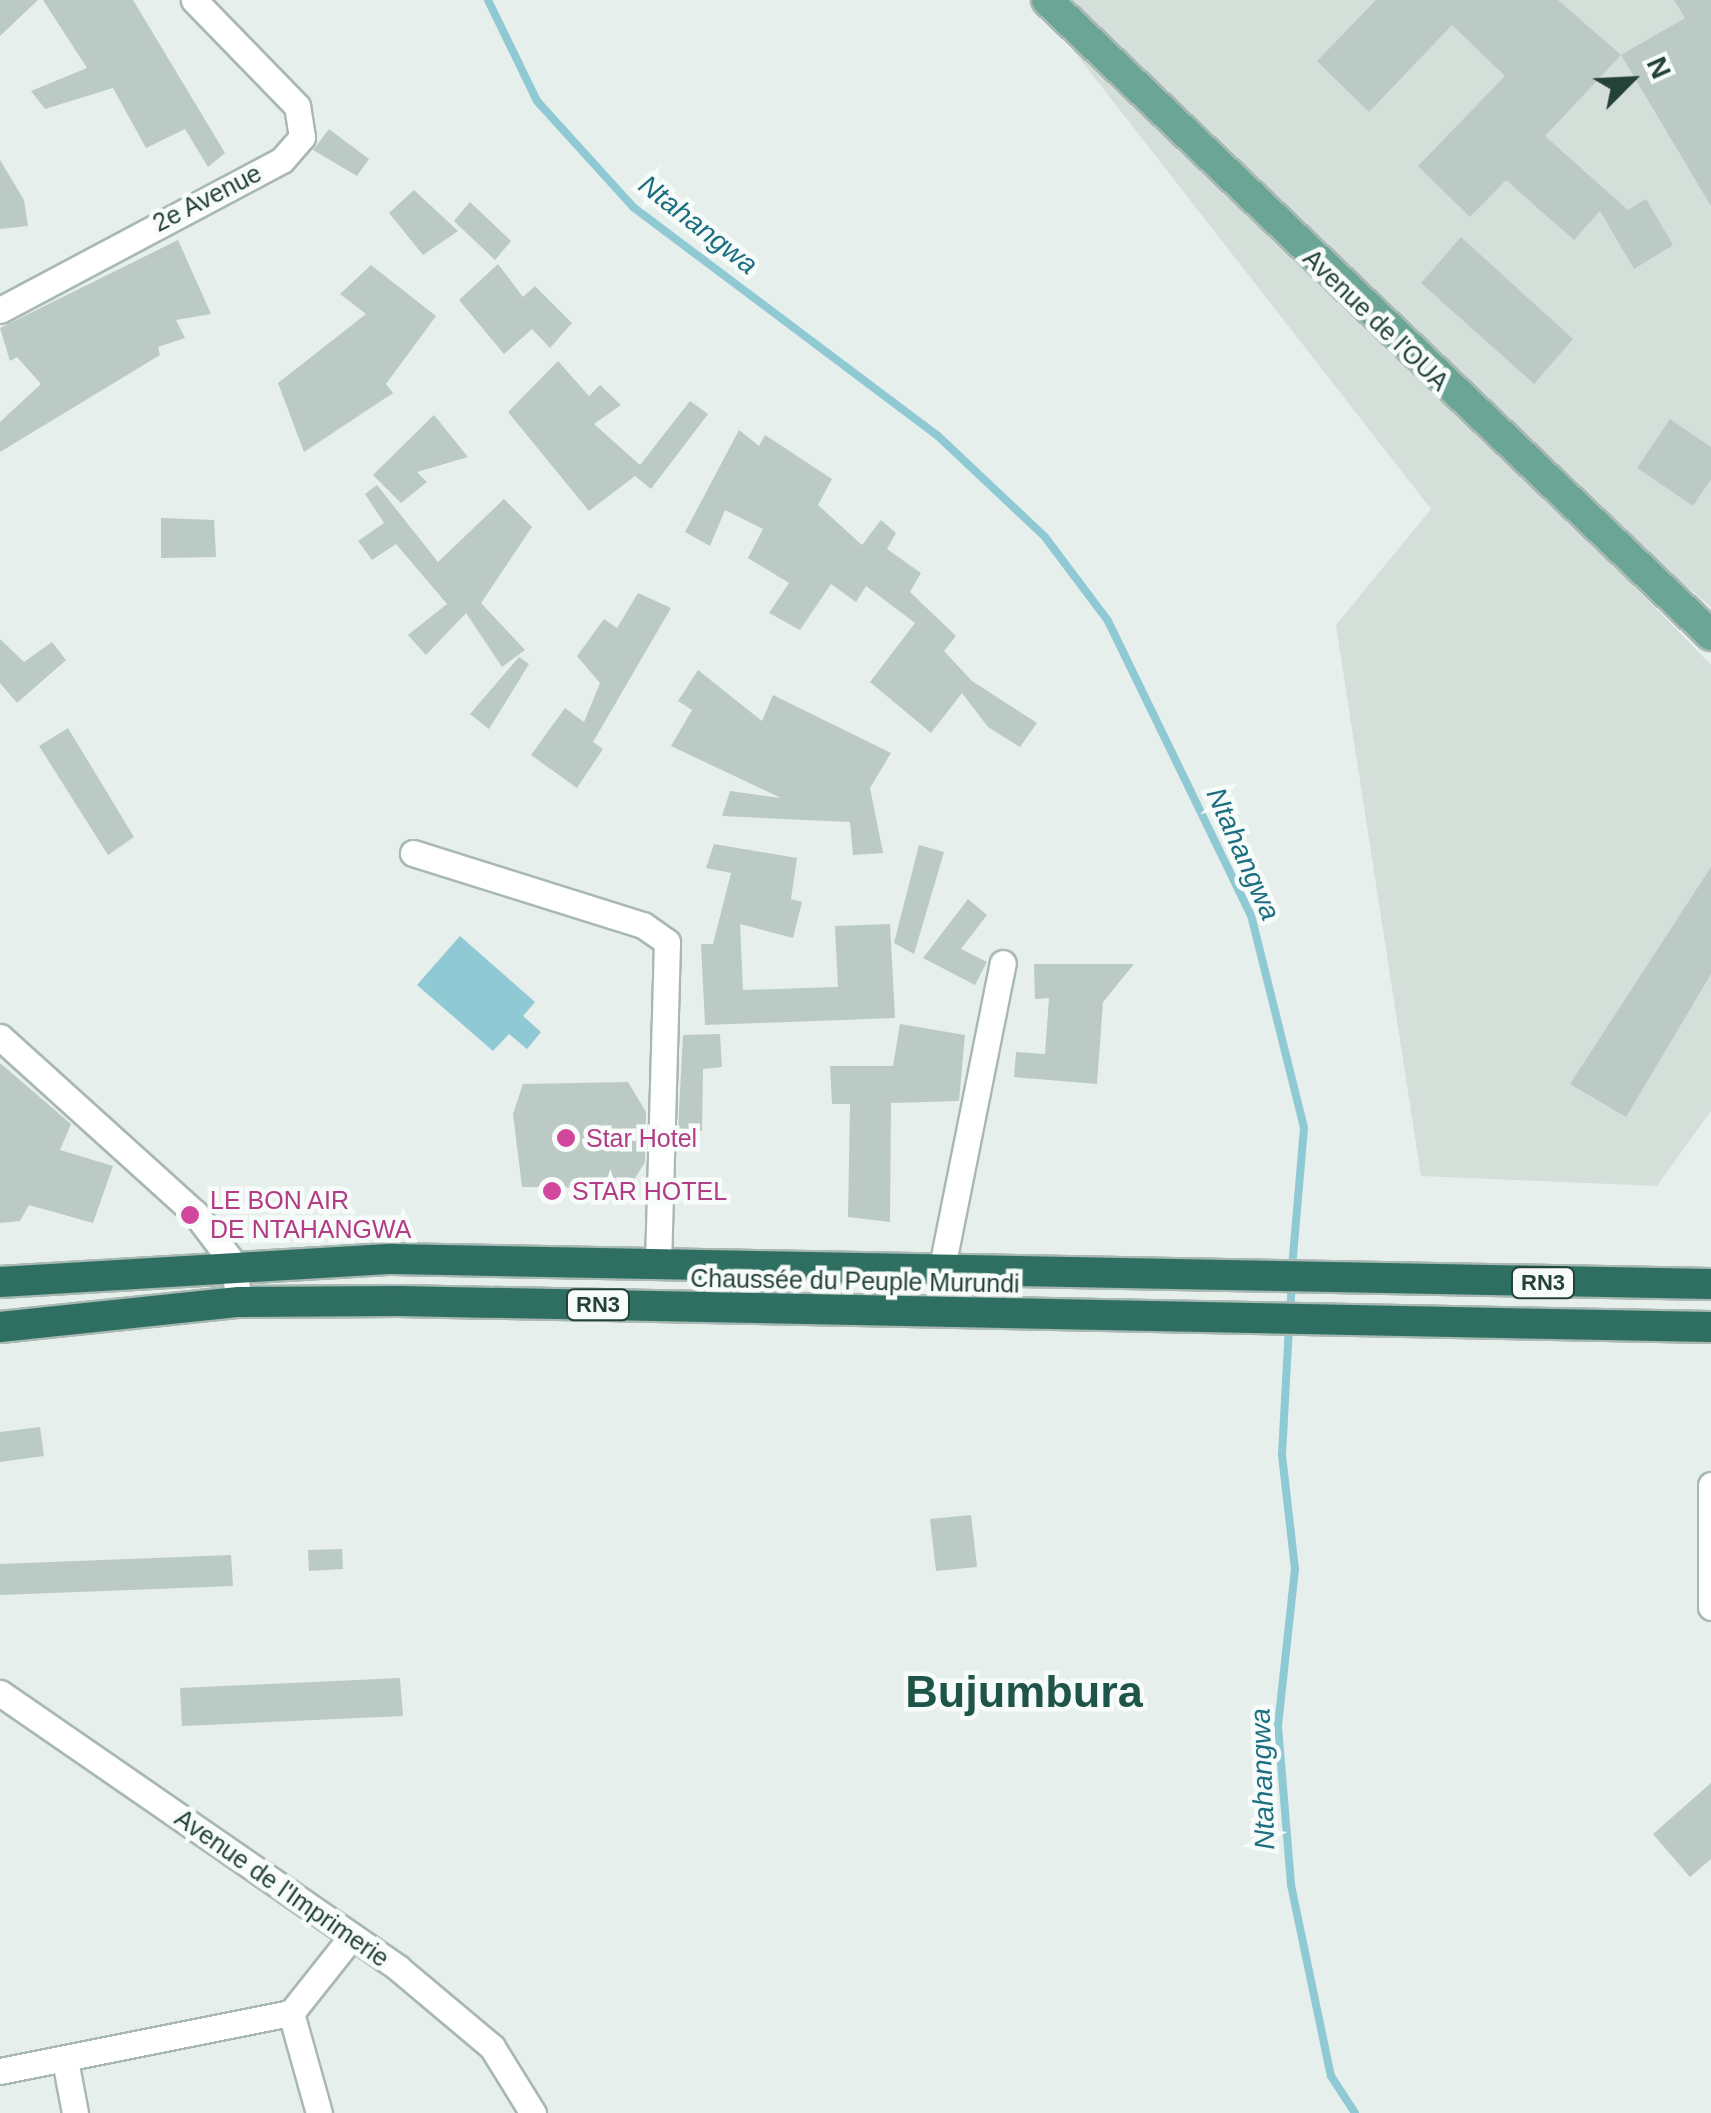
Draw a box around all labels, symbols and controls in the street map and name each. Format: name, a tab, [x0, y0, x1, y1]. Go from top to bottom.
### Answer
north arrow	[1581, 30, 1681, 130]
text: N	[1641, 52, 1677, 83]
street label: 2e Avenue	[147, 158, 267, 238]
water label: Ntahangwa	[632, 168, 764, 282]
street label: Avenue de l'OUA	[1297, 243, 1455, 397]
water label: Ntahangwa	[1199, 782, 1287, 926]
place label: Star Hotel	[586, 1123, 697, 1153]
marker: Star Hotel	[555, 1127, 577, 1149]
place label: STAR HOTEL	[572, 1176, 727, 1206]
marker: STAR HOTEL	[541, 1180, 563, 1202]
place label: LE BON AIR DE NTAHANGWA	[210, 1186, 411, 1245]
marker: LE BON AIR DE NTAHANGWA	[179, 1204, 201, 1226]
street label: Chaussée du Peuple Murundi	[690, 1263, 1020, 1299]
road number: RN3	[1510, 1266, 1576, 1300]
road number: RN3	[566, 1288, 630, 1322]
district label: Bujumbura	[905, 1665, 1143, 1719]
water label: Ntahangwa	[1244, 1708, 1282, 1850]
street label: Avenue de l'Imprimerie	[169, 1803, 395, 1973]

